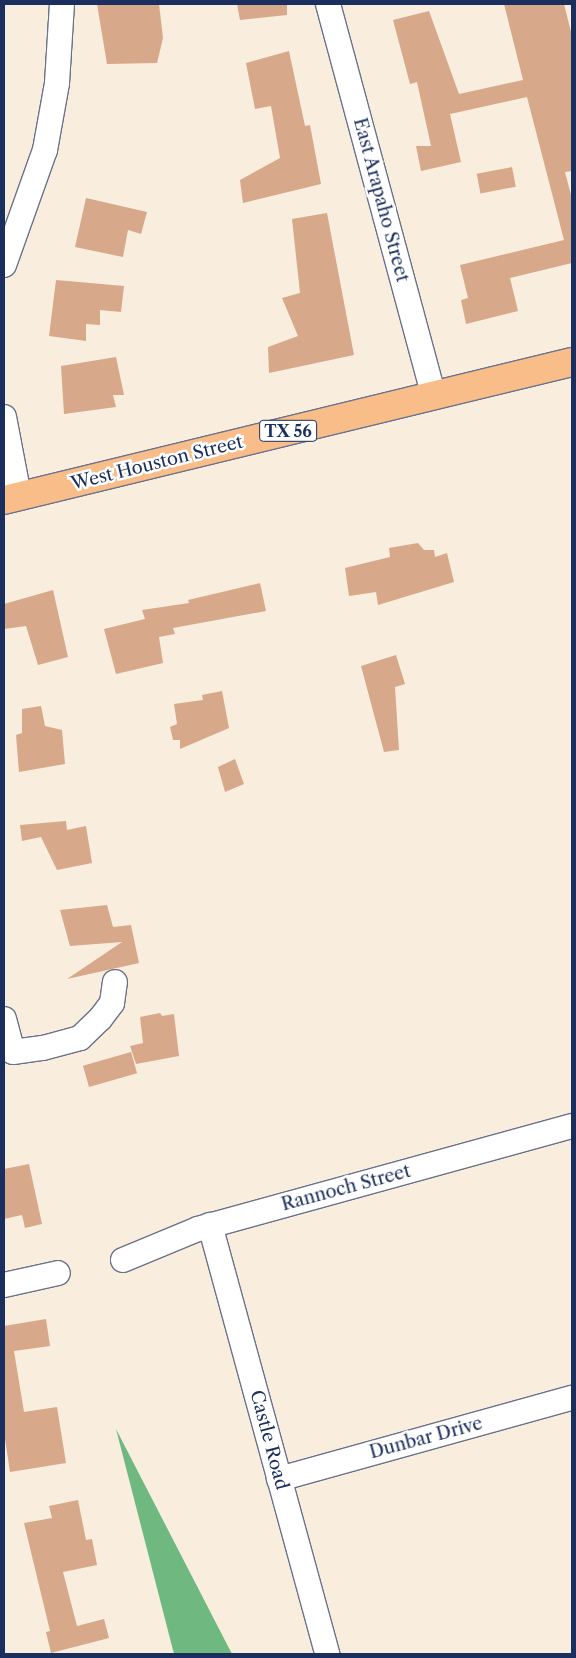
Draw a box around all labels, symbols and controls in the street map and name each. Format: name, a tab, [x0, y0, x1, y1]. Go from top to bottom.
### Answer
street label: East Arapaho Street	[349, 115, 413, 285]
road number: TX 56	[258, 418, 318, 444]
street label: West Houston Street	[69, 431, 245, 495]
street label: Rannoch Street	[279, 1160, 413, 1216]
street label: Castle Road	[245, 1388, 293, 1492]
street label: Dunbar Drive	[367, 1412, 485, 1464]

